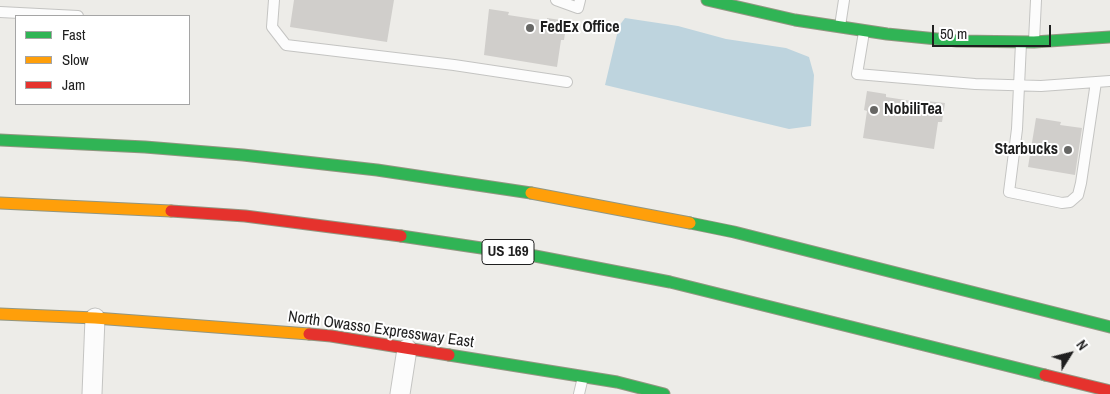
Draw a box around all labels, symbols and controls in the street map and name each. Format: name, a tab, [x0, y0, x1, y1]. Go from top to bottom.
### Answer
legend	[15, 15, 190, 105]
scale bar	[935, 15, 1054, 47]
place label: FedEx Office	[540, 18, 620, 38]
marker: FedEx Office	[524, 22, 536, 34]
text: 50 m	[940, 23, 967, 44]
text: Fast	[62, 24, 85, 45]
text: Slow	[62, 49, 89, 70]
text: Jam	[62, 74, 85, 95]
place label: NobiliTea	[884, 100, 942, 120]
marker: NobiliTea	[868, 104, 880, 116]
place label: Starbucks	[995, 140, 1058, 160]
marker: Starbucks	[1062, 144, 1074, 156]
road number: US 169	[482, 240, 534, 264]
street label: North Owasso Expressway East	[287, 307, 475, 353]
north arrow	[1045, 329, 1095, 379]
text: N	[1072, 337, 1092, 354]

